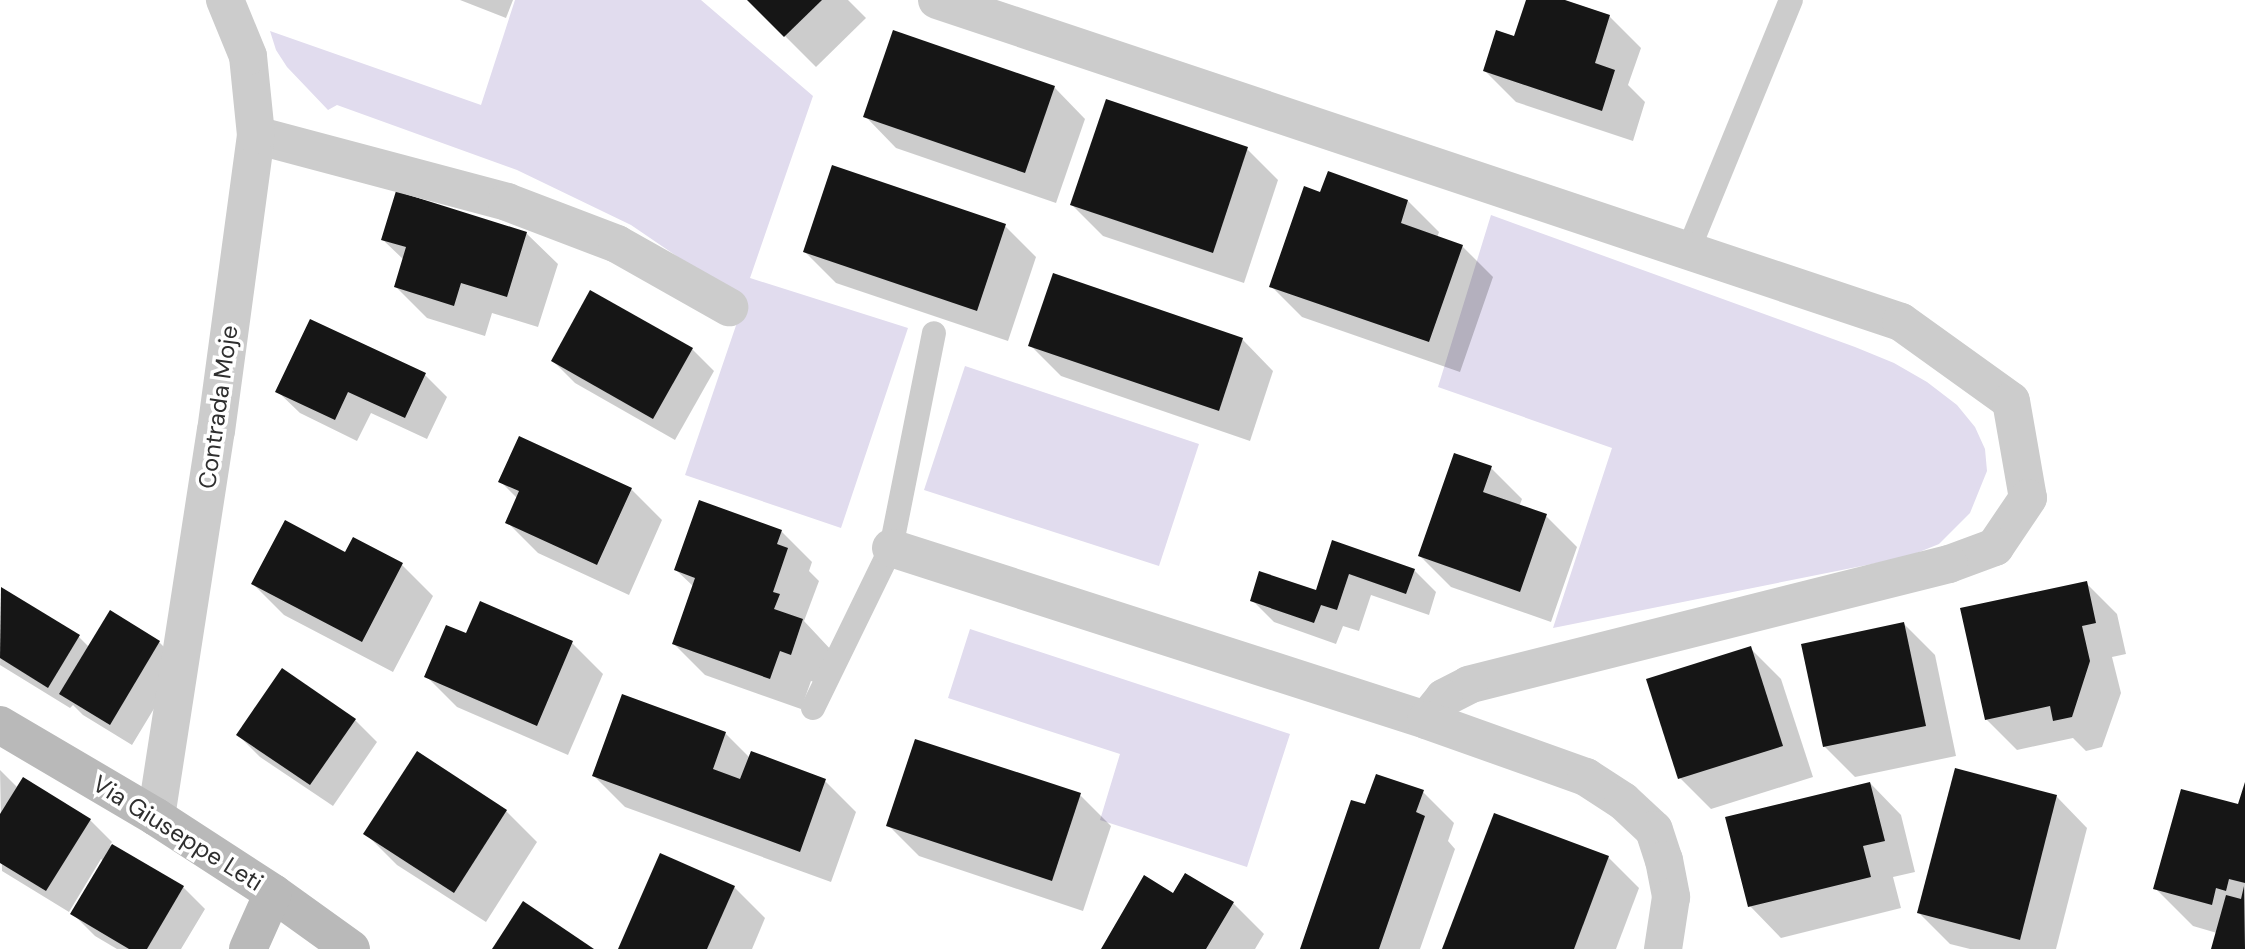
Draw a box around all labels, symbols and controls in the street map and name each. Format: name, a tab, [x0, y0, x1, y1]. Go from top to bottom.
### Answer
street label: Contrada Moje	[192, 323, 244, 491]
street label: Via Giuseppe Leti	[88, 769, 268, 897]

